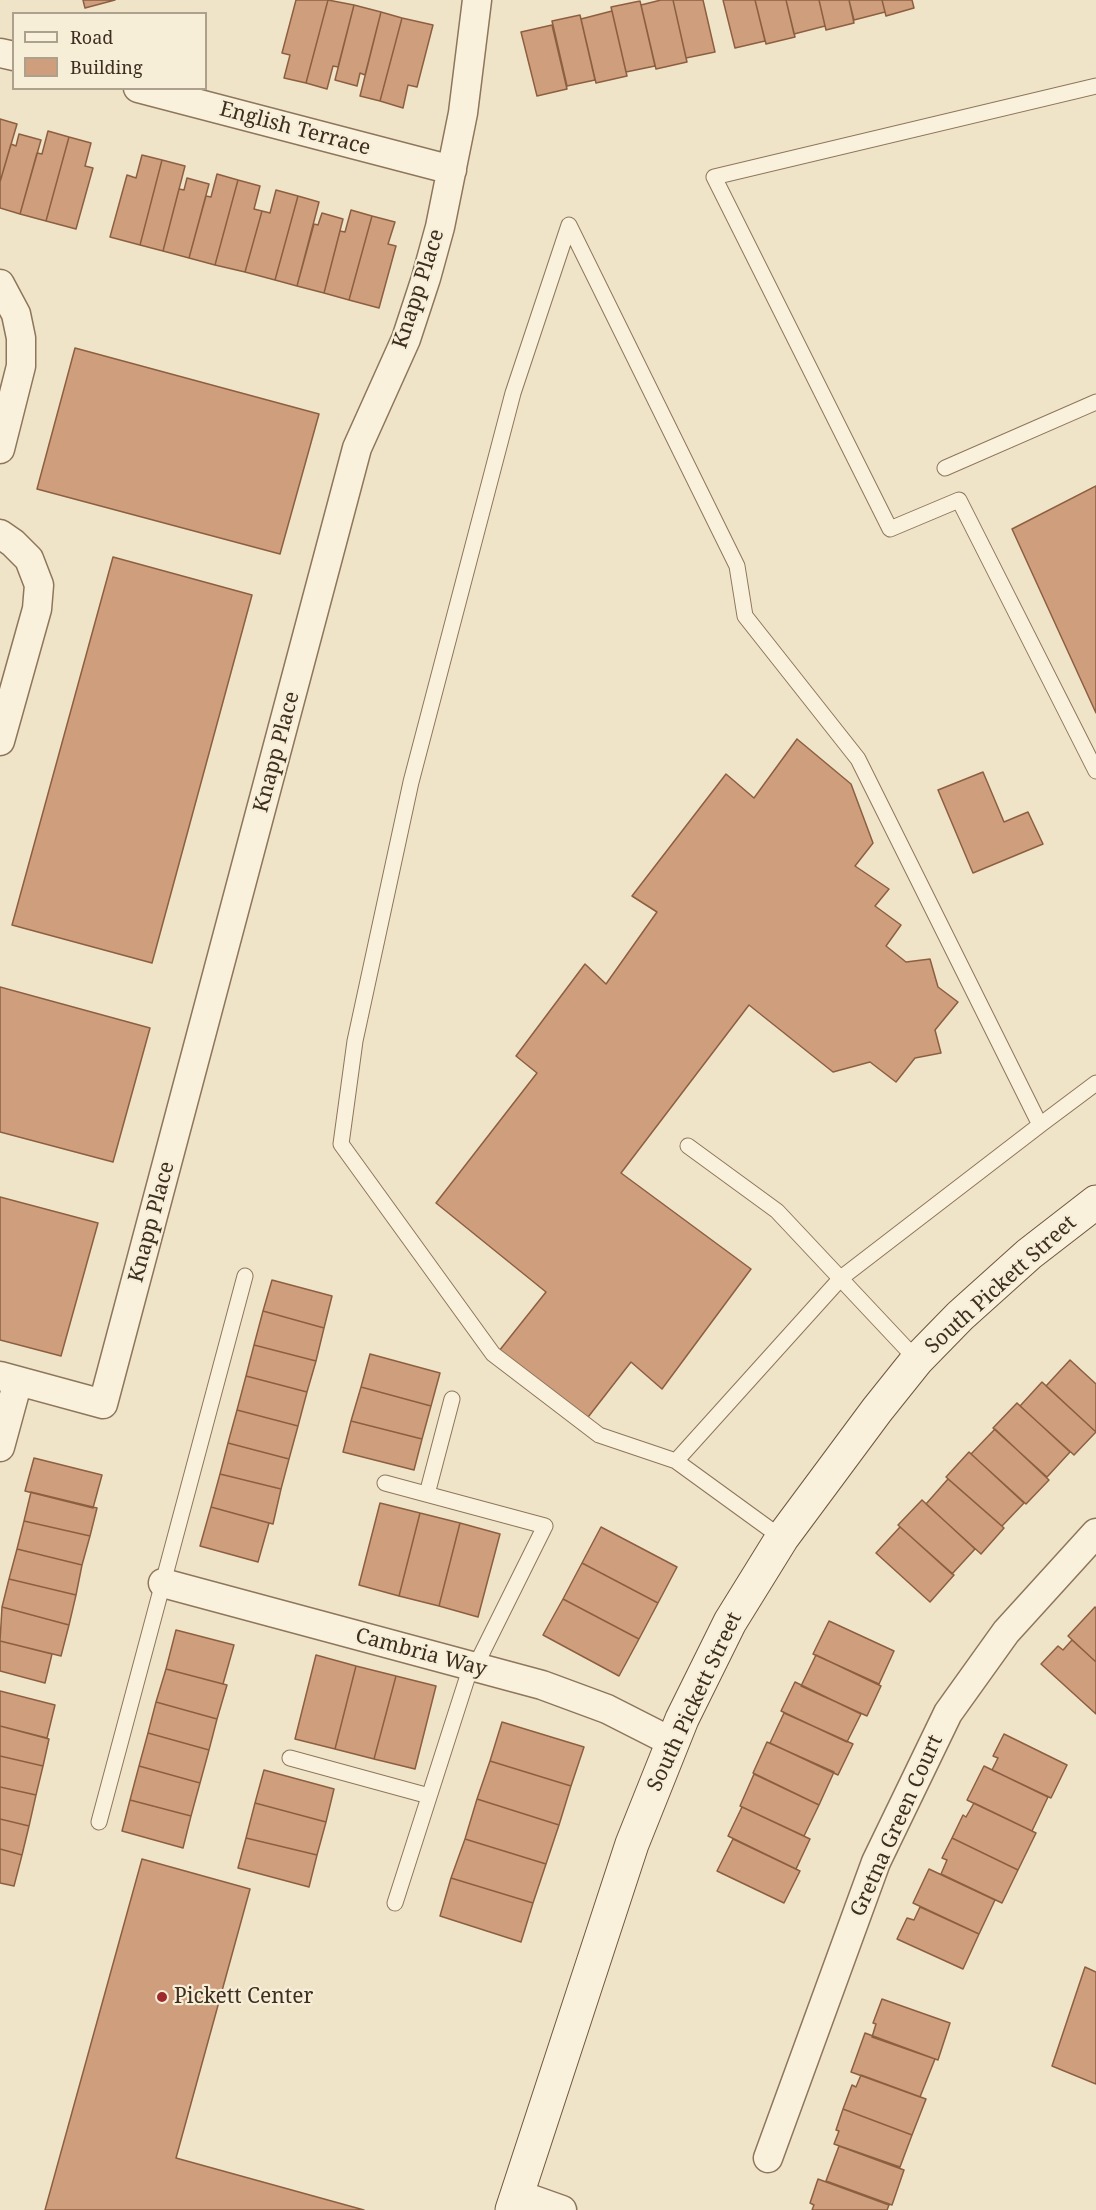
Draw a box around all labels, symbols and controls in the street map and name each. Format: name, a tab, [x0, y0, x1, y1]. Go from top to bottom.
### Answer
legend	[12, 12, 207, 90]
text: Road	[70, 25, 113, 49]
text: Building	[70, 55, 143, 79]
street label: English Terrace	[217, 97, 373, 161]
street label: Knapp Place	[388, 226, 450, 352]
street label: Knapp Place	[249, 689, 305, 815]
street label: Knapp Place	[124, 1159, 180, 1285]
street label: South Pickett Street	[920, 1210, 1082, 1360]
street label: South Pickett Street	[642, 1608, 748, 1796]
street label: Cambria Way	[352, 1623, 490, 1683]
street label: Gretna Green Court	[846, 1731, 948, 1921]
place label: Pickett Center	[174, 1984, 313, 2010]
marker: Pickett Center	[155, 1990, 169, 2004]

